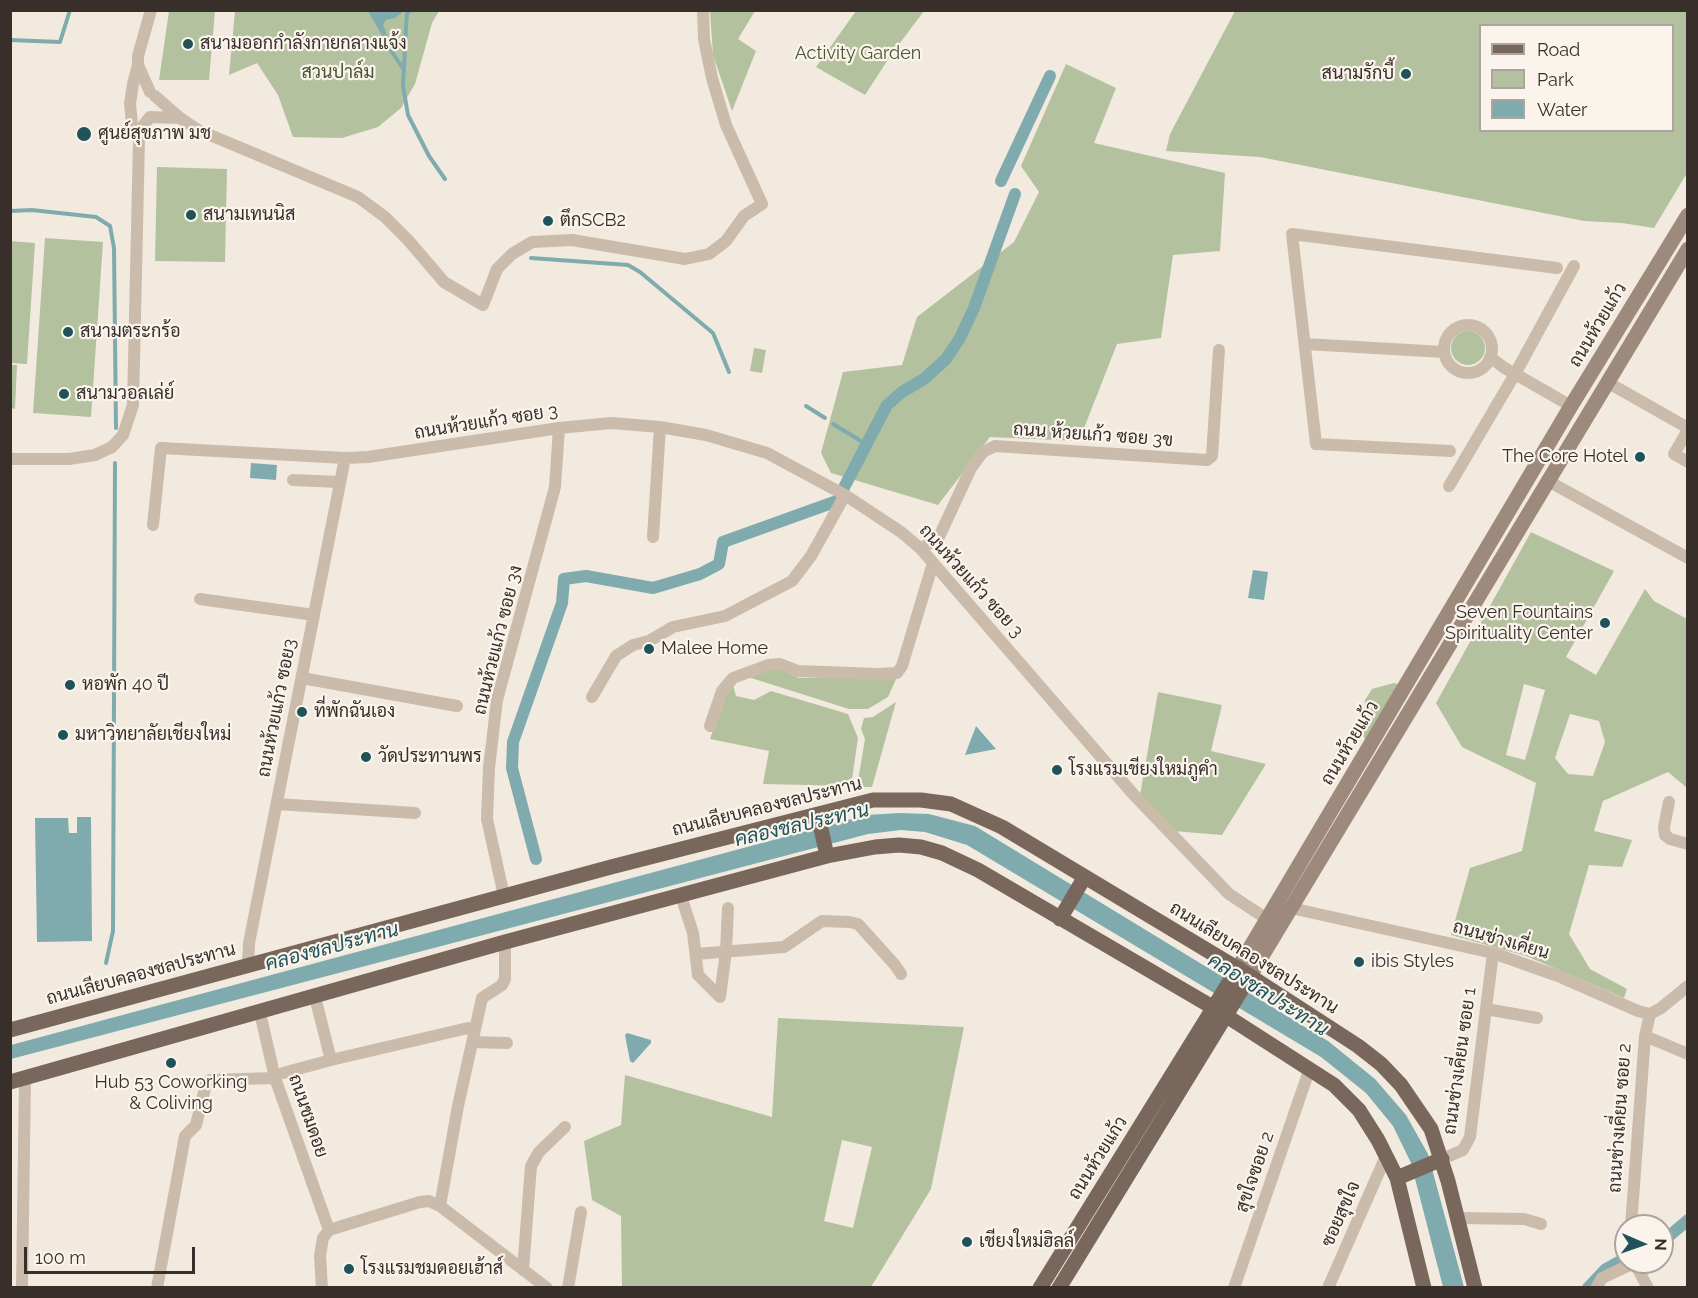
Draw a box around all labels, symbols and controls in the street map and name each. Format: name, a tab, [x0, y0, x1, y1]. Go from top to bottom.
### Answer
legend	[1479, 24, 1674, 132]
place label: สนามออกกำลังกายกลางแจ้ง	[200, 33, 407, 55]
marker: สนามออกกำลังกายกลางแจ้ง	[181, 37, 195, 51]
text: Road	[1537, 39, 1580, 60]
park label: Activity Garden	[795, 43, 921, 65]
park label: สวนปาล์ม	[301, 62, 375, 84]
place label: สนามรักบี้	[1322, 63, 1394, 85]
marker: สนามรักบี้	[1399, 67, 1413, 81]
text: Park	[1537, 69, 1574, 90]
text: Water	[1537, 99, 1587, 120]
place label: ศูนย์สุขภาพ มช	[98, 123, 211, 145]
marker: ศูนย์สุขภาพ มช	[75, 125, 93, 143]
place label: สนามเทนนิส	[203, 204, 295, 226]
marker: สนามเทนนิส	[184, 208, 198, 222]
place label: ตึกSCB2	[560, 210, 626, 232]
marker: ตึกSCB2	[541, 214, 555, 228]
street label: ถนนห้วยแก้ว	[1564, 279, 1632, 371]
place label: สนามตระกร้อ	[80, 321, 181, 343]
marker: สนามตระกร้อ	[61, 325, 75, 339]
place label: สนามวอลเล่ย์	[76, 383, 174, 405]
marker: สนามวอลเล่ย์	[57, 387, 71, 401]
street label: ถนนห้วยแก้ว ซอย 3	[413, 400, 559, 444]
street label: ถนน ห้วยแก้ว ซอย 3ข	[1012, 419, 1174, 451]
place label: The Core Hotel	[1502, 446, 1628, 468]
marker: The Core Hotel	[1633, 450, 1647, 464]
street label: ถนนห้วยแก้ว ซอย 3	[914, 520, 1028, 642]
street label: ถนนห้วยแก้ว ซอย 3ง	[469, 563, 527, 717]
place label: Seven Fountains Spirituality Center	[1445, 602, 1593, 644]
marker: Seven Fountains Spirituality Center	[1598, 616, 1612, 630]
street label: ถนนห้วยแก้ว ซอย3	[253, 637, 301, 779]
place label: Malee Home	[661, 638, 768, 660]
marker: Malee Home	[642, 642, 656, 656]
place label: หอพัก 40 ปี	[82, 674, 169, 696]
marker: หอพัก 40 ปี	[63, 678, 77, 692]
street label: ถนนห้วยแก้ว	[1316, 697, 1384, 789]
place label: ที่พักฉันเอง	[314, 701, 395, 723]
marker: ที่พักฉันเอง	[295, 705, 309, 719]
place label: มหาวิทยาลัยเชียงใหม่	[75, 724, 231, 746]
marker: มหาวิทยาลัยเชียงใหม่	[56, 728, 70, 742]
place label: วัดประทานพร	[378, 746, 482, 768]
marker: วัดประทานพร	[359, 750, 373, 764]
place label: โรงแรมเชียงใหม่ภูคำ	[1069, 759, 1218, 781]
marker: โรงแรมเชียงใหม่ภูคำ	[1050, 763, 1064, 777]
street label: ถนนเลียบคลองชลประทาน	[670, 773, 864, 841]
water label: คลองชลประทาน	[732, 798, 872, 852]
street label: ถนนเลียบคลองชลประทาน	[1166, 897, 1342, 1019]
street label: ถนนช่างเคี่ยน	[1450, 916, 1552, 964]
water label: คลองชลประทาน	[263, 918, 401, 976]
street label: ถนนเลียบคลองชลประทาน	[44, 938, 238, 1010]
water label: คลองชลประทาน	[1203, 948, 1333, 1042]
place label: ibis Styles	[1371, 951, 1454, 973]
marker: ibis Styles	[1352, 955, 1366, 969]
street label: ถนนช่างเคี่ยน ซอย 1	[1439, 986, 1481, 1136]
street label: ถนนช่างเคี่ยน ซอย 2	[1604, 1042, 1636, 1194]
marker: Hub 53 Coworking & Coliving	[164, 1056, 178, 1070]
street label: ถนนชมดอย	[284, 1071, 332, 1161]
place label: Hub 53 Coworking & Coliving	[95, 1072, 247, 1114]
street label: ถนนห้วยแก้ว	[1064, 1112, 1132, 1204]
street label: สุขใจซอย 2	[1231, 1129, 1279, 1215]
street label: ซอยสุขใจ	[1317, 1178, 1365, 1250]
north arrow	[1614, 1214, 1674, 1274]
place label: เชียงใหม่ฮิลล์	[979, 1231, 1074, 1253]
scale bar	[27, 1235, 198, 1273]
marker: เชียงใหม่ฮิลล์	[960, 1235, 974, 1249]
text: N	[1651, 1238, 1670, 1251]
text: 100 m	[35, 1247, 86, 1268]
place label: โรงแรมชมดอยเฮ้าส์	[361, 1258, 503, 1280]
marker: โรงแรมชมดอยเฮ้าส์	[342, 1262, 356, 1276]

